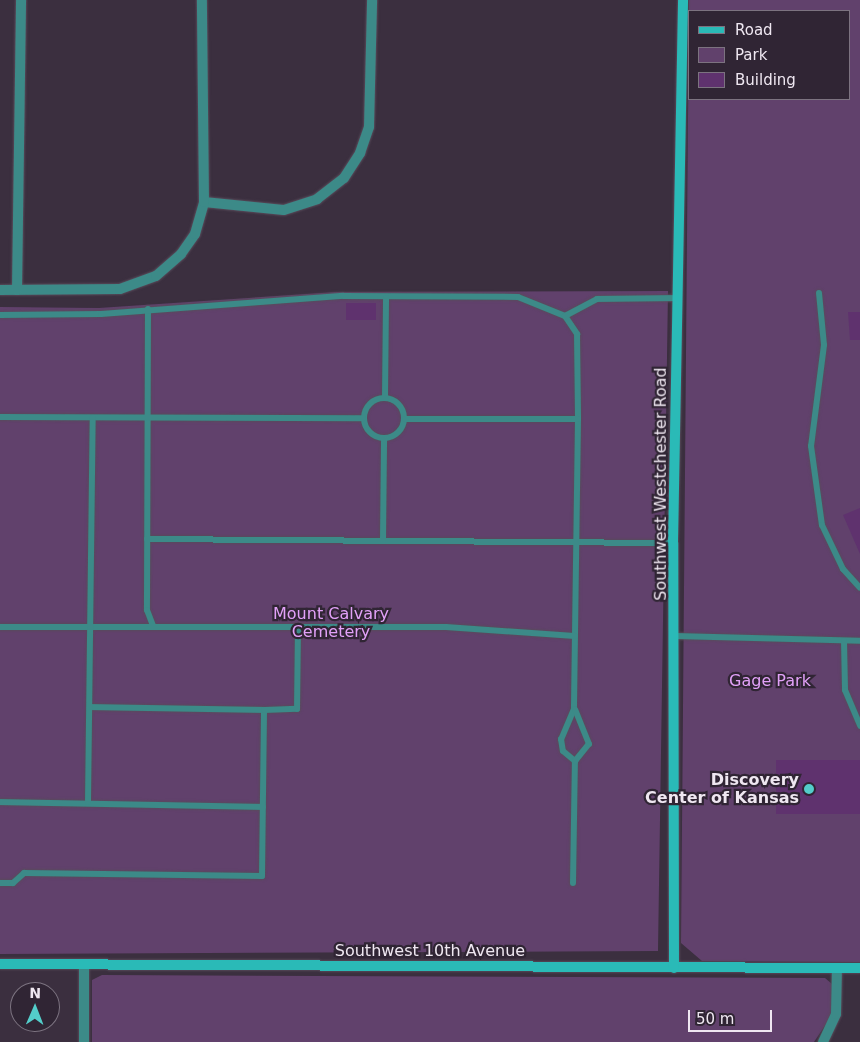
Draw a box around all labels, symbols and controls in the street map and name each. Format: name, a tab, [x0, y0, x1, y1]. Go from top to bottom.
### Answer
legend	[688, 10, 850, 100]
text: Road	[735, 21, 773, 39]
text: Park	[735, 46, 767, 64]
text: Building	[735, 71, 796, 89]
street label: Southwest Westchester Road	[651, 367, 671, 601]
park label: Mount Calvary Cemetery	[273, 604, 389, 642]
park label: Gage Park	[729, 671, 811, 691]
place label: Discovery Center of Kansas	[645, 770, 799, 808]
marker: Discovery Center of Kansas	[803, 783, 815, 795]
street label: Southwest 10th Avenue	[335, 941, 525, 961]
north arrow	[10, 982, 60, 1032]
text: N	[29, 985, 41, 1001]
scale bar	[690, 1000, 774, 1032]
text: 50 m	[696, 1010, 734, 1028]

